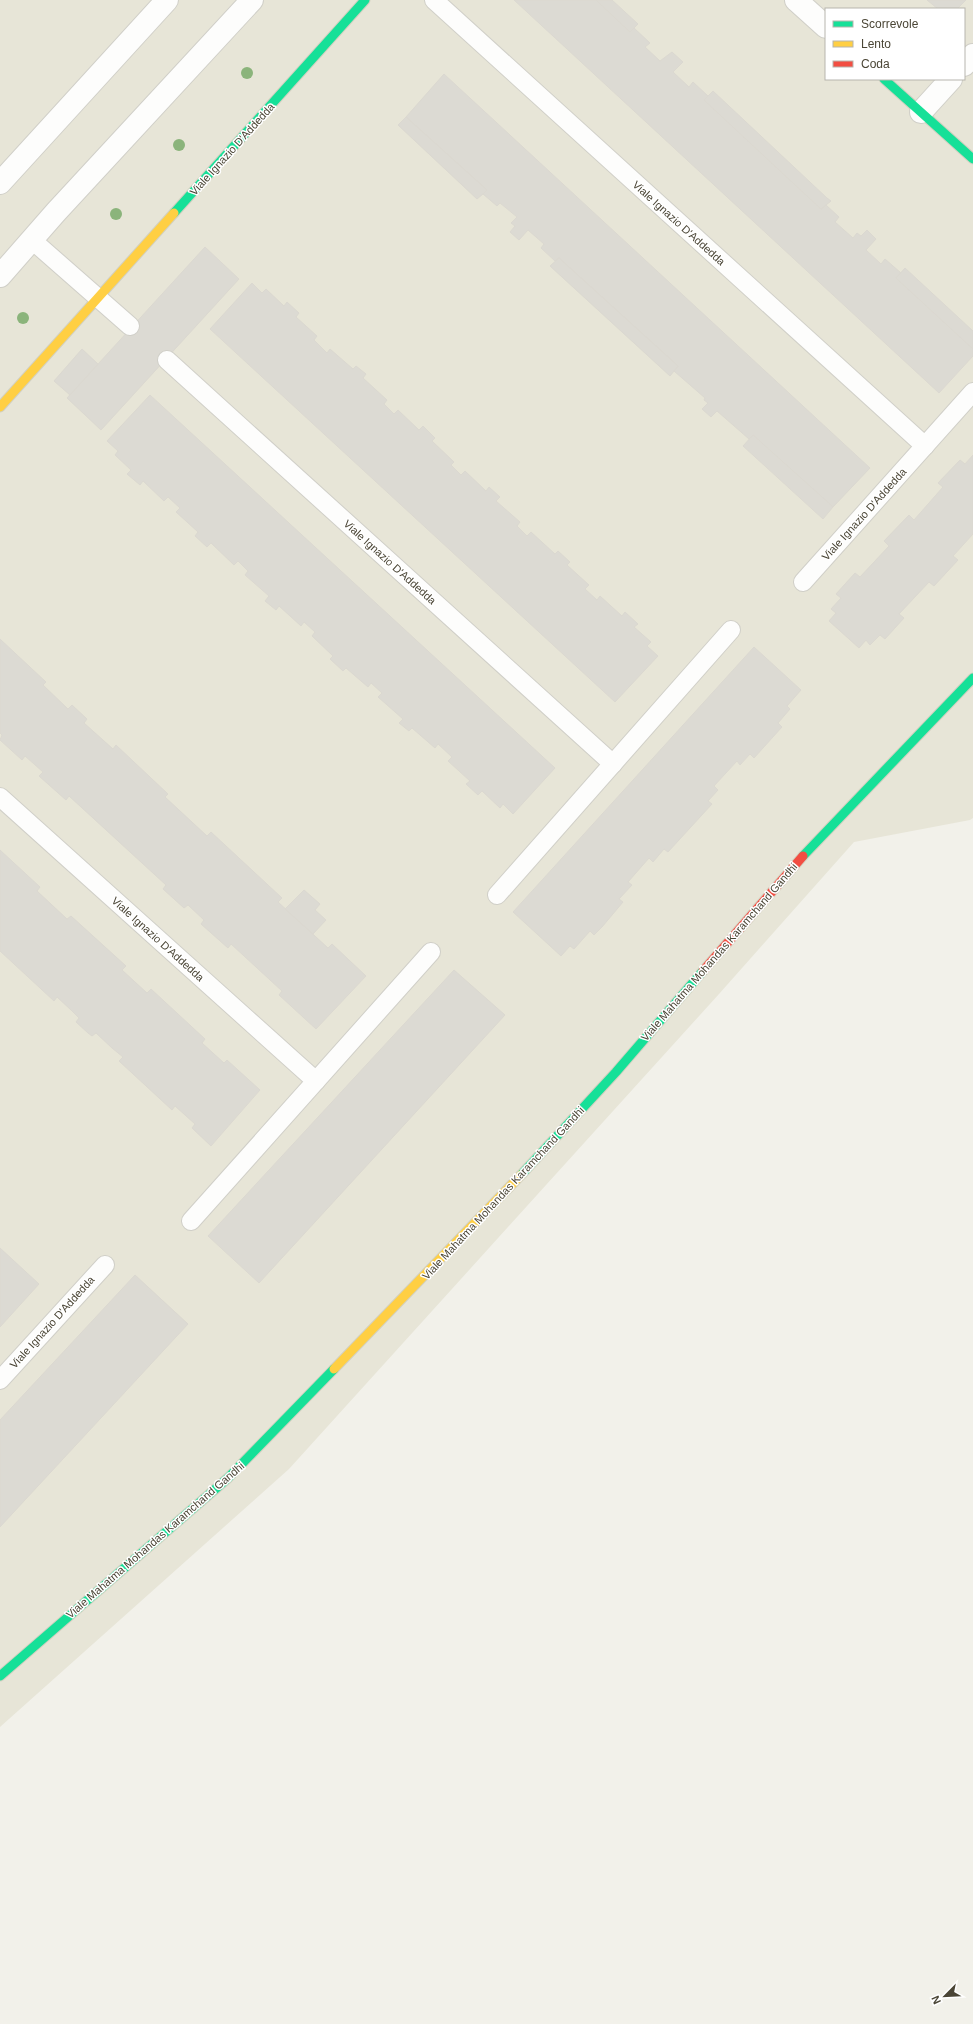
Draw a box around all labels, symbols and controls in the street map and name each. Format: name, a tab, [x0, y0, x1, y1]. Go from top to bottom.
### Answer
legend	[825, 8, 965, 80]
text: Scorrevole	[861, 17, 919, 31]
text: Lento	[861, 37, 891, 51]
text: Coda	[861, 57, 890, 71]
street label: Viale Ignazio D'Addedda	[187, 100, 277, 198]
street label: Viale Ignazio D'Addedda	[630, 178, 728, 268]
street label: Viale Ignazio D'Addedda	[819, 465, 909, 563]
street label: Viale Ignazio D'Addedda	[341, 517, 439, 607]
street label: Viale Mahatma Mohandas Karamchand Gandhi	[639, 861, 799, 1043]
street label: Viale Ignazio D'Addedda	[109, 894, 207, 984]
street label: Viale Mahatma Mohandas Karamchand Gandhi	[420, 1104, 586, 1282]
street label: Viale Ignazio D'Addedda	[7, 1273, 97, 1371]
street label: Viale Mahatma Mohandas Karamchand Gandhi	[64, 1460, 246, 1620]
north arrow	[925, 1976, 965, 2016]
text: N	[929, 1994, 943, 2006]

